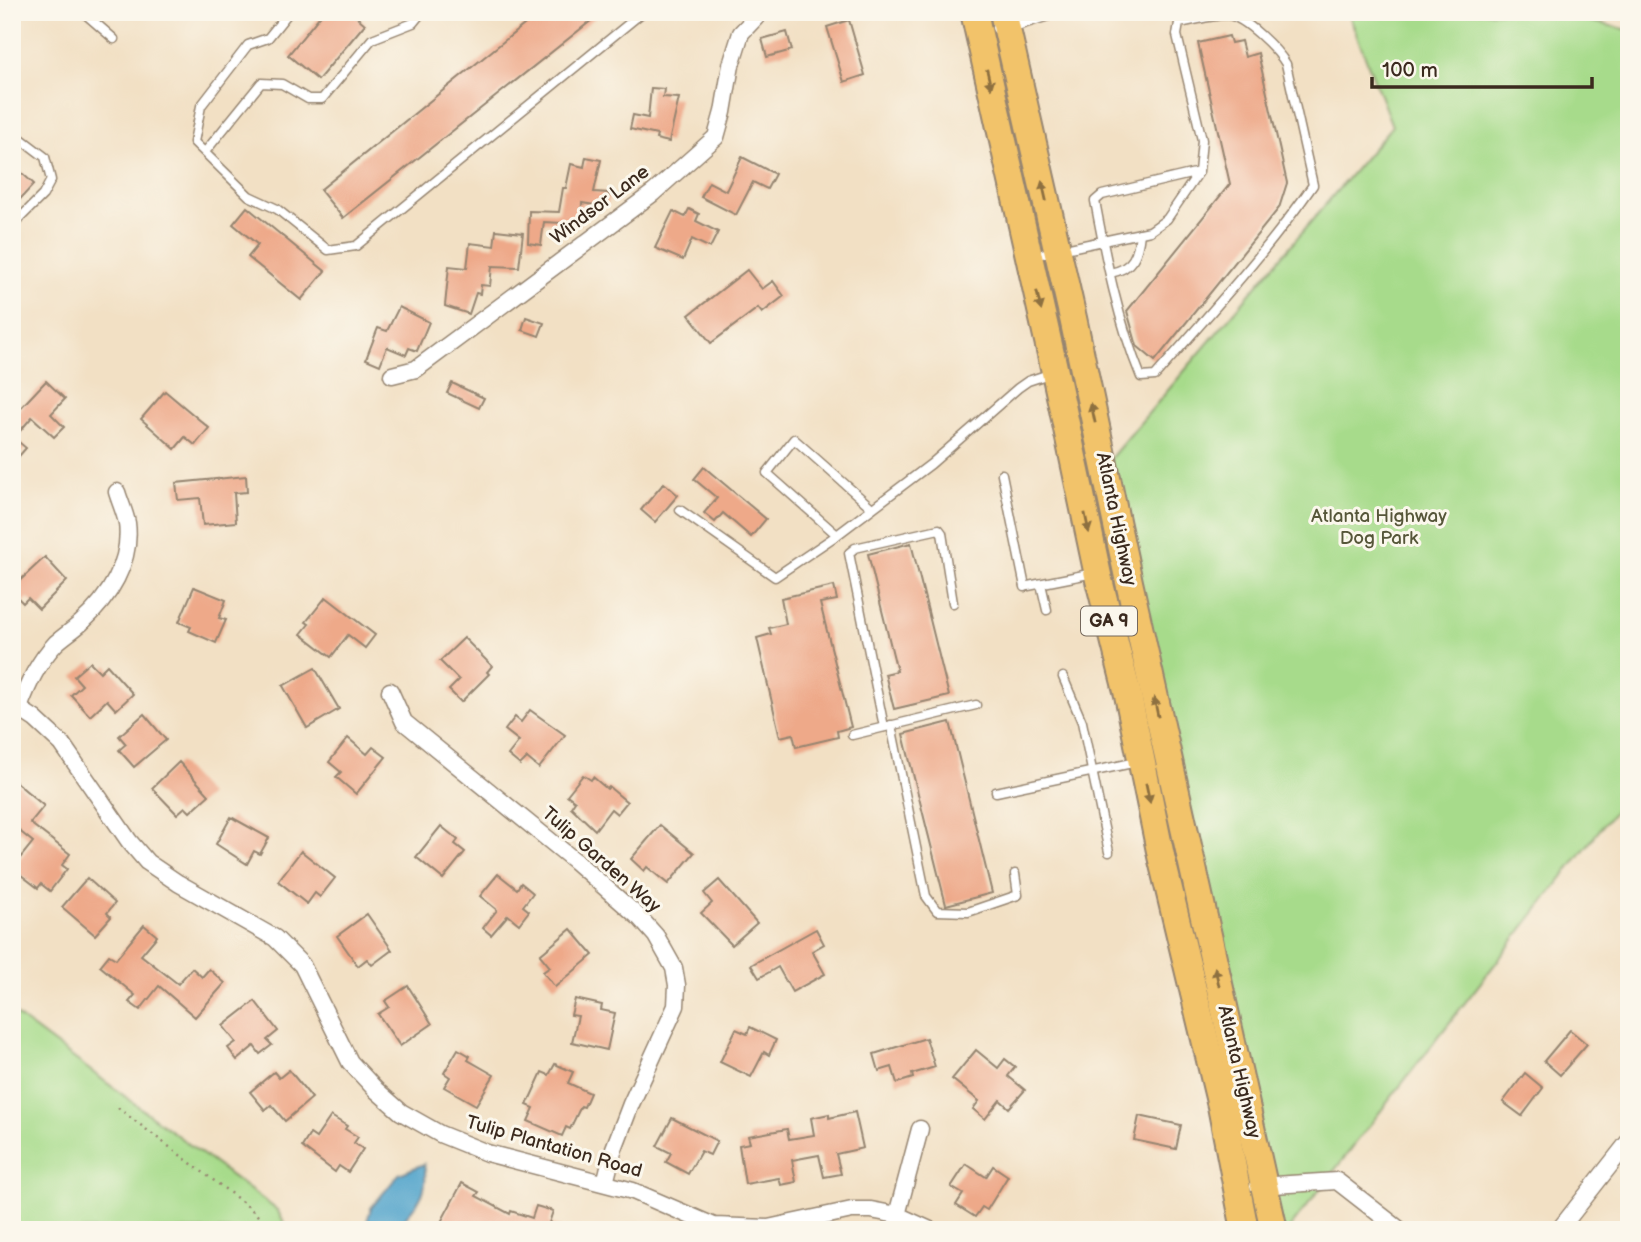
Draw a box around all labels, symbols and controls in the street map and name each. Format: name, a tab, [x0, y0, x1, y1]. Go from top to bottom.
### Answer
scale bar	[1372, 46, 1592, 90]
text: 100 m	[1382, 58, 1438, 83]
one-way arrow	[983, 68, 994, 90]
street label: Windsor Lane	[546, 160, 654, 250]
one-way arrow	[1038, 179, 1049, 201]
one-way arrow	[1034, 290, 1045, 312]
one-way arrow	[1088, 402, 1099, 424]
street label: Atlanta Highway	[1091, 450, 1141, 588]
park label: Atlanta Highway Dog Park	[1311, 505, 1447, 550]
one-way arrow	[1081, 512, 1092, 534]
road number: GA 9	[1081, 606, 1137, 636]
one-way arrow	[1151, 696, 1162, 718]
one-way arrow	[1143, 782, 1154, 804]
street label: Tulip Garden Way	[537, 802, 665, 918]
one-way arrow	[1211, 966, 1222, 988]
street label: Atlanta Highway	[1213, 1003, 1266, 1141]
street label: Tulip Plantation Road	[463, 1111, 645, 1183]

